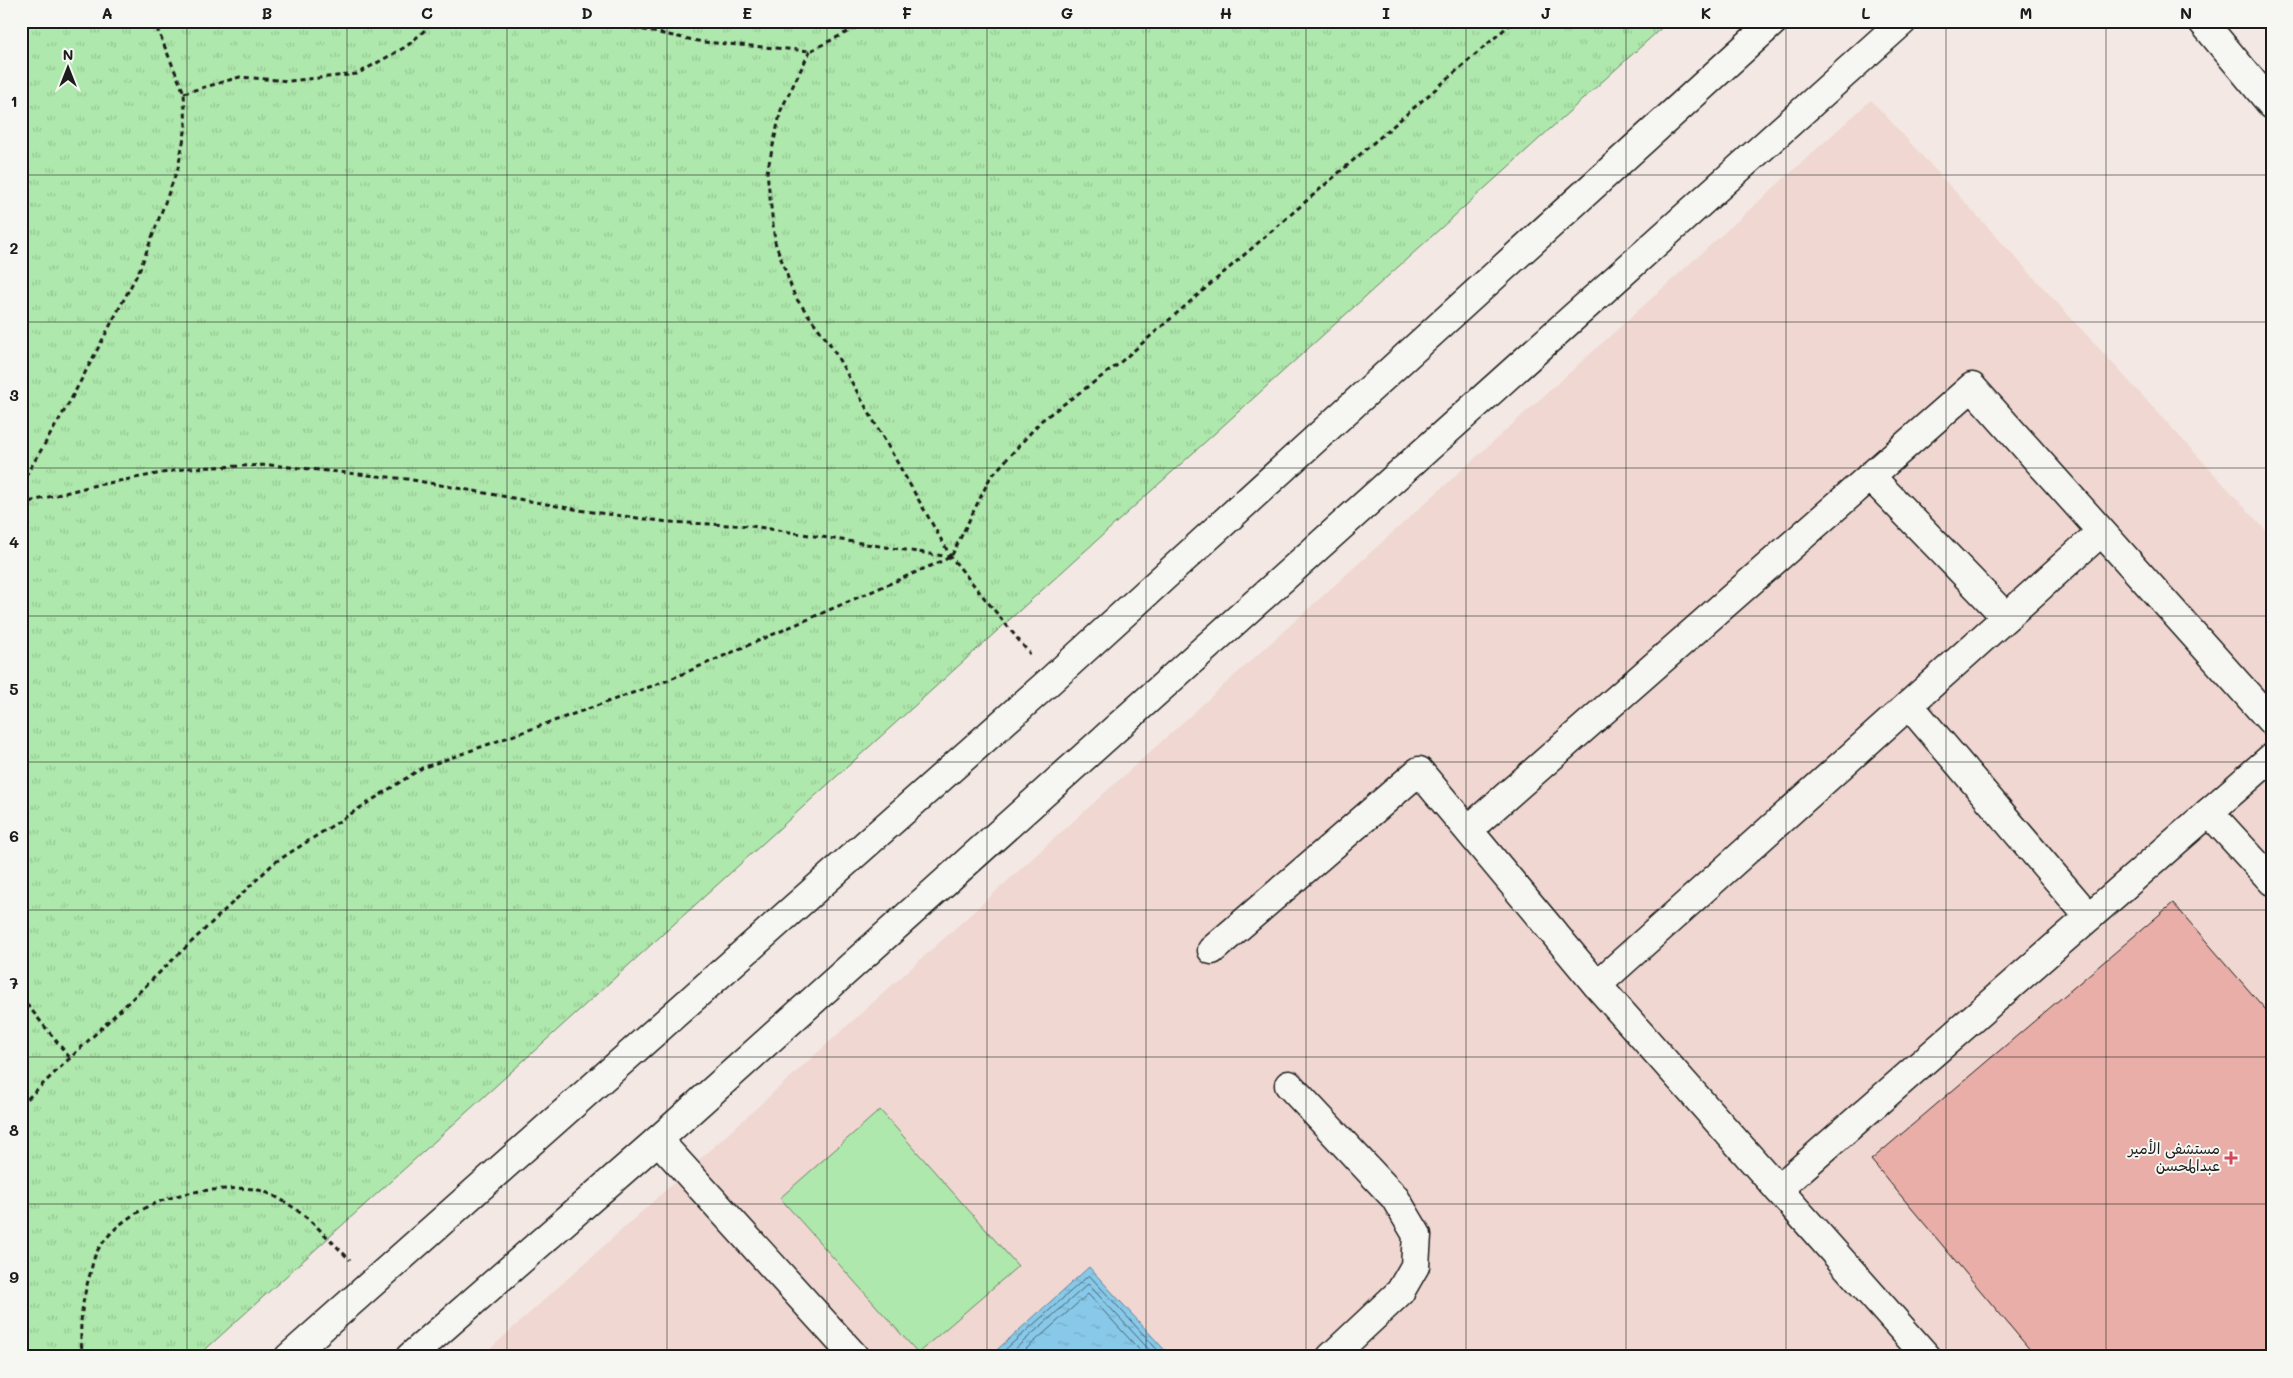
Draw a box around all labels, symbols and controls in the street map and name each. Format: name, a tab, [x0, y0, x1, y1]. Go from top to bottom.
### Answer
text: A	[101, 2, 113, 23]
text: B	[262, 2, 272, 23]
text: C	[421, 2, 433, 23]
text: D	[581, 2, 593, 23]
text: E	[742, 2, 752, 23]
text: F	[902, 2, 912, 23]
text: G	[1061, 2, 1073, 23]
text: H	[1220, 2, 1232, 23]
text: I	[1382, 2, 1390, 23]
text: J	[1541, 2, 1551, 23]
text: K	[1701, 2, 1711, 23]
text: L	[1861, 2, 1871, 23]
text: M	[2020, 2, 2032, 23]
text: N	[2180, 2, 2192, 23]
north arrow	[42, 42, 92, 92]
text: N	[63, 45, 73, 64]
text: 1	[10, 90, 18, 111]
text: 2	[10, 237, 19, 258]
text: 3	[9, 384, 19, 405]
text: 4	[9, 531, 19, 552]
text: 5	[9, 678, 19, 699]
text: 6	[9, 825, 19, 846]
text: 7	[10, 972, 19, 993]
text: 8	[9, 1119, 19, 1140]
place label: مستشفى الأمير عبدالمحسن	[2126, 1138, 2220, 1175]
marker: مستشفى الأمير عبدالمحسن	[2224, 1151, 2238, 1165]
text: 9	[9, 1266, 19, 1287]

